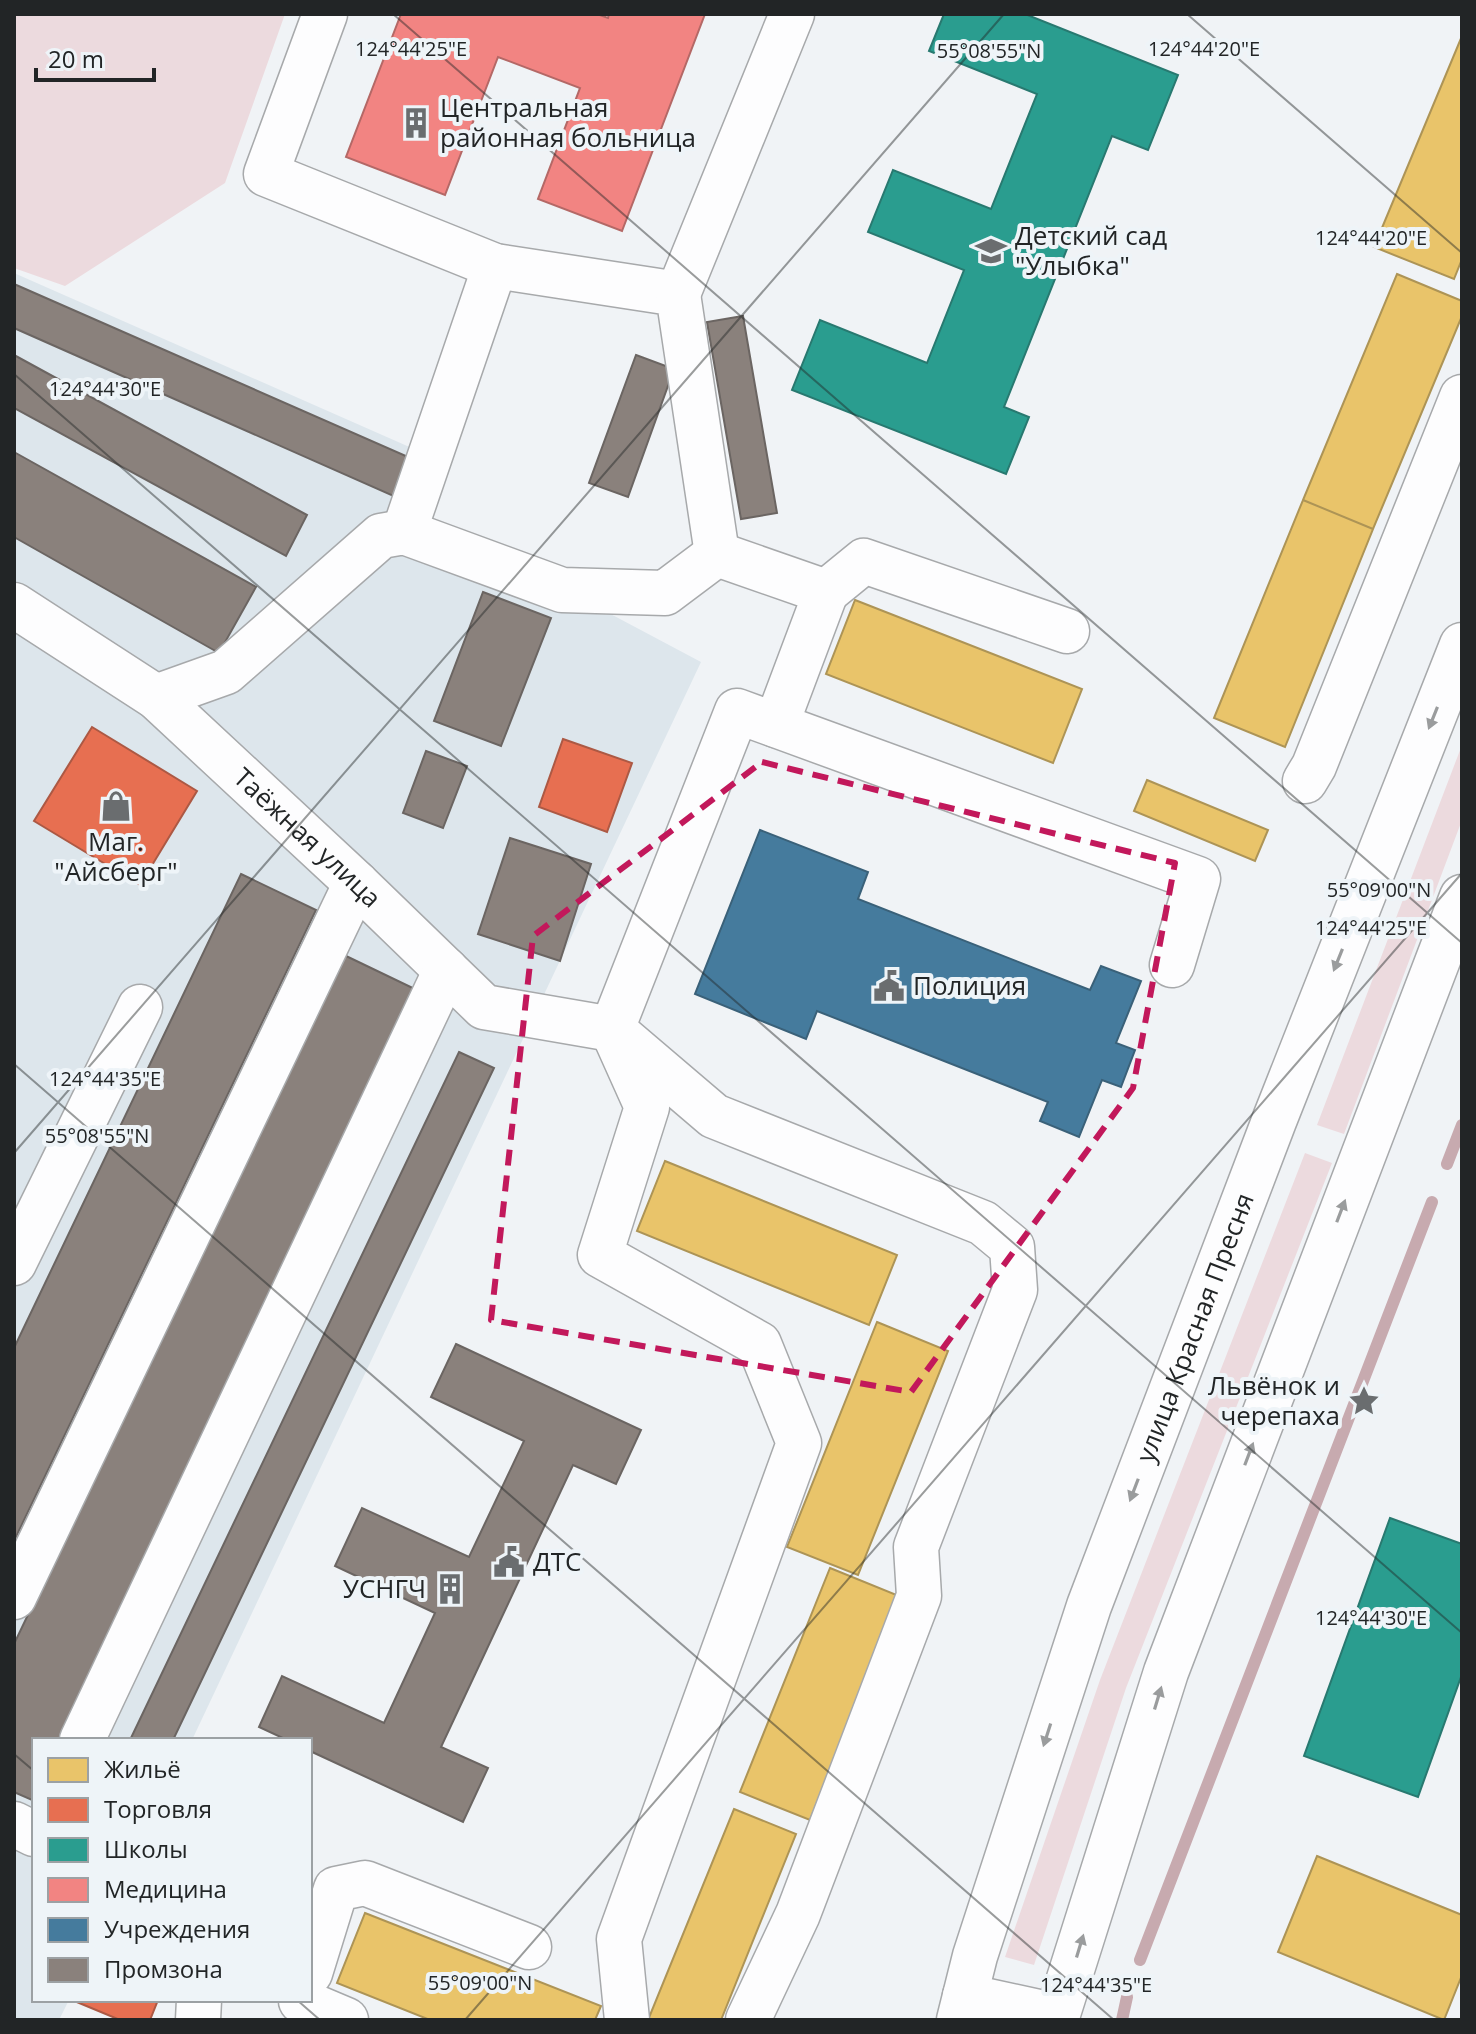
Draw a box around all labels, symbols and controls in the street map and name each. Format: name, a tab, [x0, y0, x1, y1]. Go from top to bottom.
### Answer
scale bar	[36, 32, 154, 82]
text: 124°44'25"E	[355, 35, 467, 62]
text: 124°44'20"E	[1148, 35, 1260, 62]
text: 55°08'55"N	[937, 37, 1041, 64]
text: 20 m	[48, 42, 104, 75]
place label: Центральная районная больница	[440, 89, 696, 155]
building icon: Центральная районная больница	[399, 106, 433, 140]
place label: Детский сад "Улыбка"	[1015, 217, 1167, 283]
text: 124°44'20"E	[1315, 224, 1427, 251]
school or university icon: Детский сад "Улыбка"	[974, 234, 1008, 268]
text: 124°44'30"E	[49, 375, 161, 402]
one-way arrow	[1426, 706, 1439, 730]
street label: Таёжная улица	[226, 759, 390, 915]
shop icon: Маг. "Айсберг"	[99, 789, 133, 823]
place label: Маг. "Айсберг"	[54, 823, 178, 889]
text: 55°09'00"N	[1327, 876, 1431, 903]
text: 124°44'25"E	[1315, 914, 1427, 941]
one-way arrow	[1331, 948, 1344, 972]
place label: Полиция	[913, 967, 1026, 1003]
public building icon: Полиция	[872, 969, 906, 1003]
text: 124°44'35"E	[49, 1065, 161, 1092]
text: 55°08'55"N	[45, 1122, 149, 1149]
street label: улица Красная Пресня	[1127, 1187, 1262, 1467]
one-way arrow	[1335, 1199, 1348, 1223]
place label: Львёнок и черепаха	[1208, 1367, 1340, 1433]
place icon: Львёнок и черепаха	[1347, 1384, 1381, 1418]
one-way arrow	[1243, 1442, 1256, 1466]
one-way arrow	[1127, 1478, 1140, 1502]
place label: ДТС	[533, 1543, 581, 1579]
public building icon: ДТС	[492, 1545, 526, 1579]
place label: УСНГЧ	[343, 1570, 426, 1606]
building icon: УСНГЧ	[433, 1572, 467, 1606]
text: 124°44'30"E	[1315, 1604, 1427, 1631]
one-way arrow	[1152, 1685, 1164, 1709]
one-way arrow	[1041, 1723, 1053, 1747]
legend	[32, 1738, 312, 2002]
text: Жильё	[104, 1752, 181, 1785]
text: Торговля	[104, 1792, 212, 1825]
text: Школы	[104, 1832, 188, 1865]
text: Медицина	[104, 1872, 227, 1905]
text: Учреждения	[104, 1912, 250, 1945]
one-way arrow	[1074, 1933, 1086, 1957]
text: Промзона	[104, 1952, 223, 1985]
text: 55°09'00"N	[428, 1969, 532, 1996]
text: 124°44'35"E	[1040, 1971, 1152, 1998]

